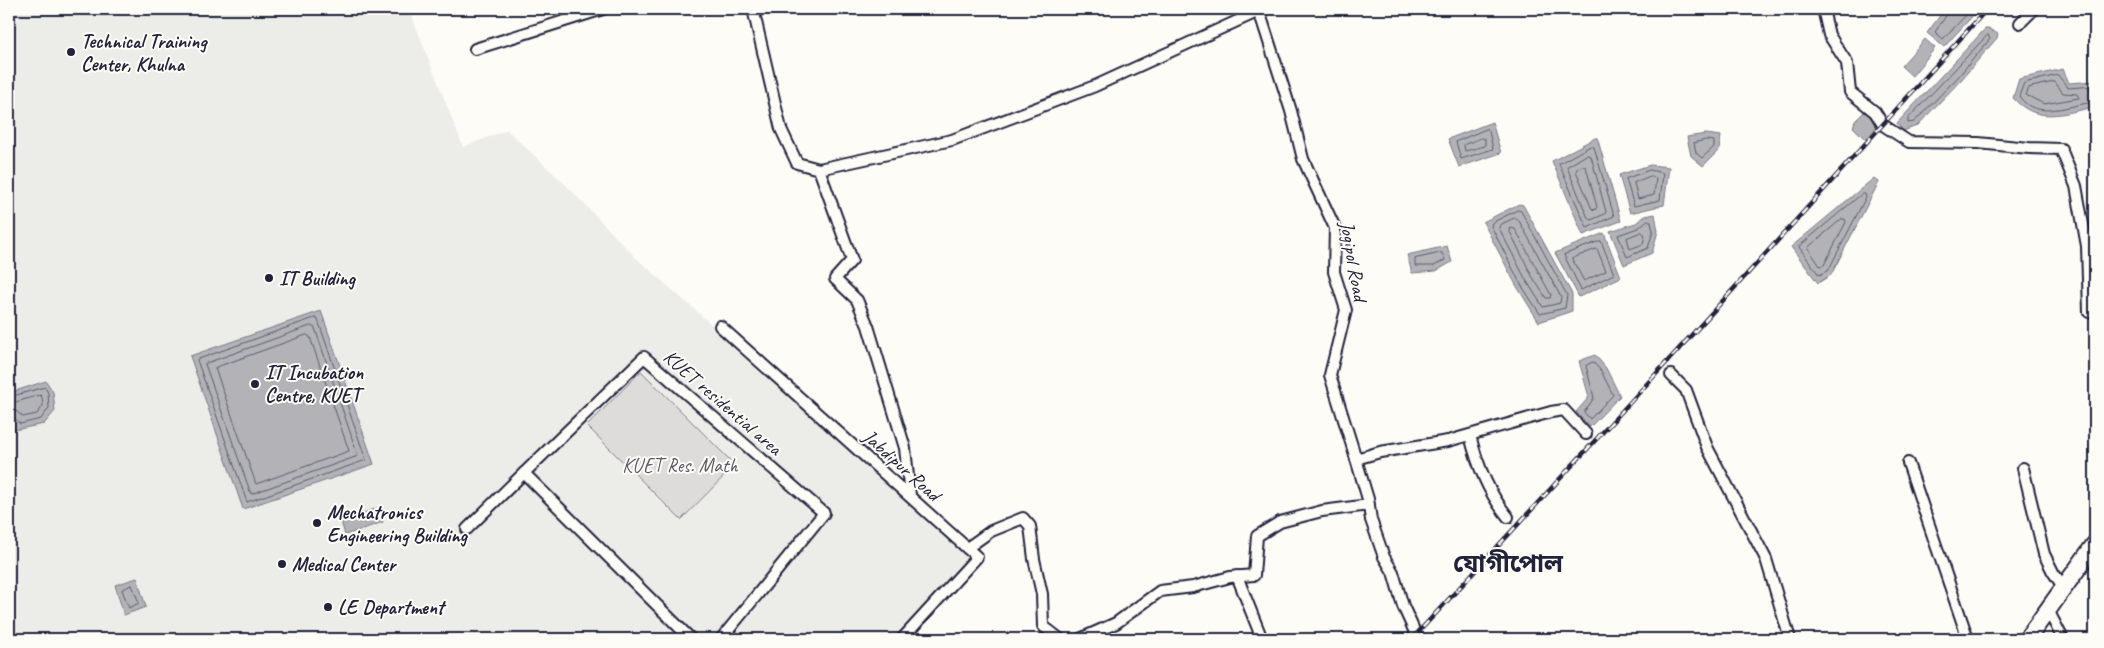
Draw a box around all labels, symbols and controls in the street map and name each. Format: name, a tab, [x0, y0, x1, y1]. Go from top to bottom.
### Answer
place label: Technical Training Center, Khulna	[81, 29, 208, 77]
marker: Technical Training Center, Khulna	[65, 46, 77, 58]
street label: Jogipol Road	[1334, 218, 1373, 306]
place label: IT Building	[279, 266, 357, 291]
marker: IT Building	[263, 272, 275, 284]
street label: KUET residential area	[658, 344, 788, 462]
place label: IT Incubation Centre, KUET	[265, 360, 365, 408]
marker: IT Incubation Centre, KUET	[249, 378, 261, 390]
street label: Jabdipur Road	[857, 423, 948, 509]
park label: KUET Res. Math	[622, 453, 739, 478]
place label: Mechatronics Engineering Building	[327, 500, 469, 548]
marker: Mechatronics Engineering Building	[311, 517, 323, 529]
district label: যোগীপোল	[1453, 548, 1564, 580]
place label: Medical Center	[292, 552, 398, 577]
marker: Medical Center	[276, 558, 288, 570]
place label: LE Department	[338, 595, 447, 620]
marker: LE Department	[322, 601, 334, 613]

